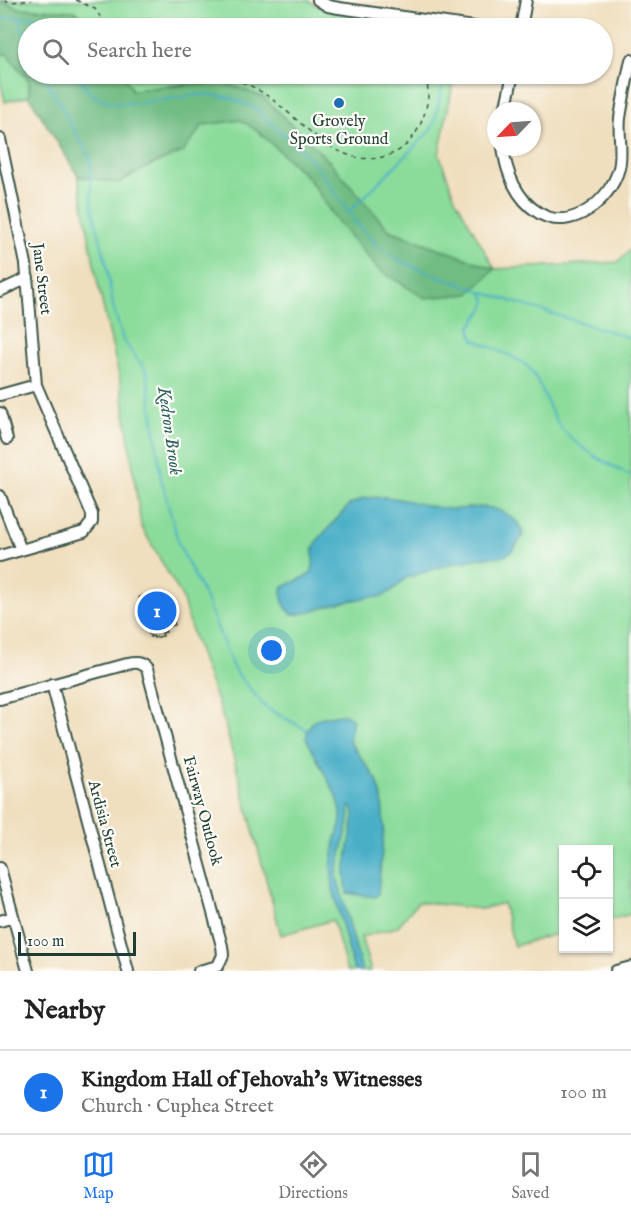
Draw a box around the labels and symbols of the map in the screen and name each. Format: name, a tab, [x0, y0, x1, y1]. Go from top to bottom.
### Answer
marker: Grovely Sports Ground	[332, 96, 346, 110]
north arrow	[487, 102, 541, 156]
place label: Grovely Sports Ground	[290, 112, 389, 150]
street label: Jane Street	[26, 240, 55, 317]
water label: Kedron Brook	[151, 384, 187, 477]
pin: 1	[138, 588, 176, 634]
your location	[257, 636, 286, 665]
street label: Fairway Outlook	[178, 754, 226, 868]
street label: Ardisia Street	[82, 777, 125, 870]
scale bar	[18, 929, 136, 956]

